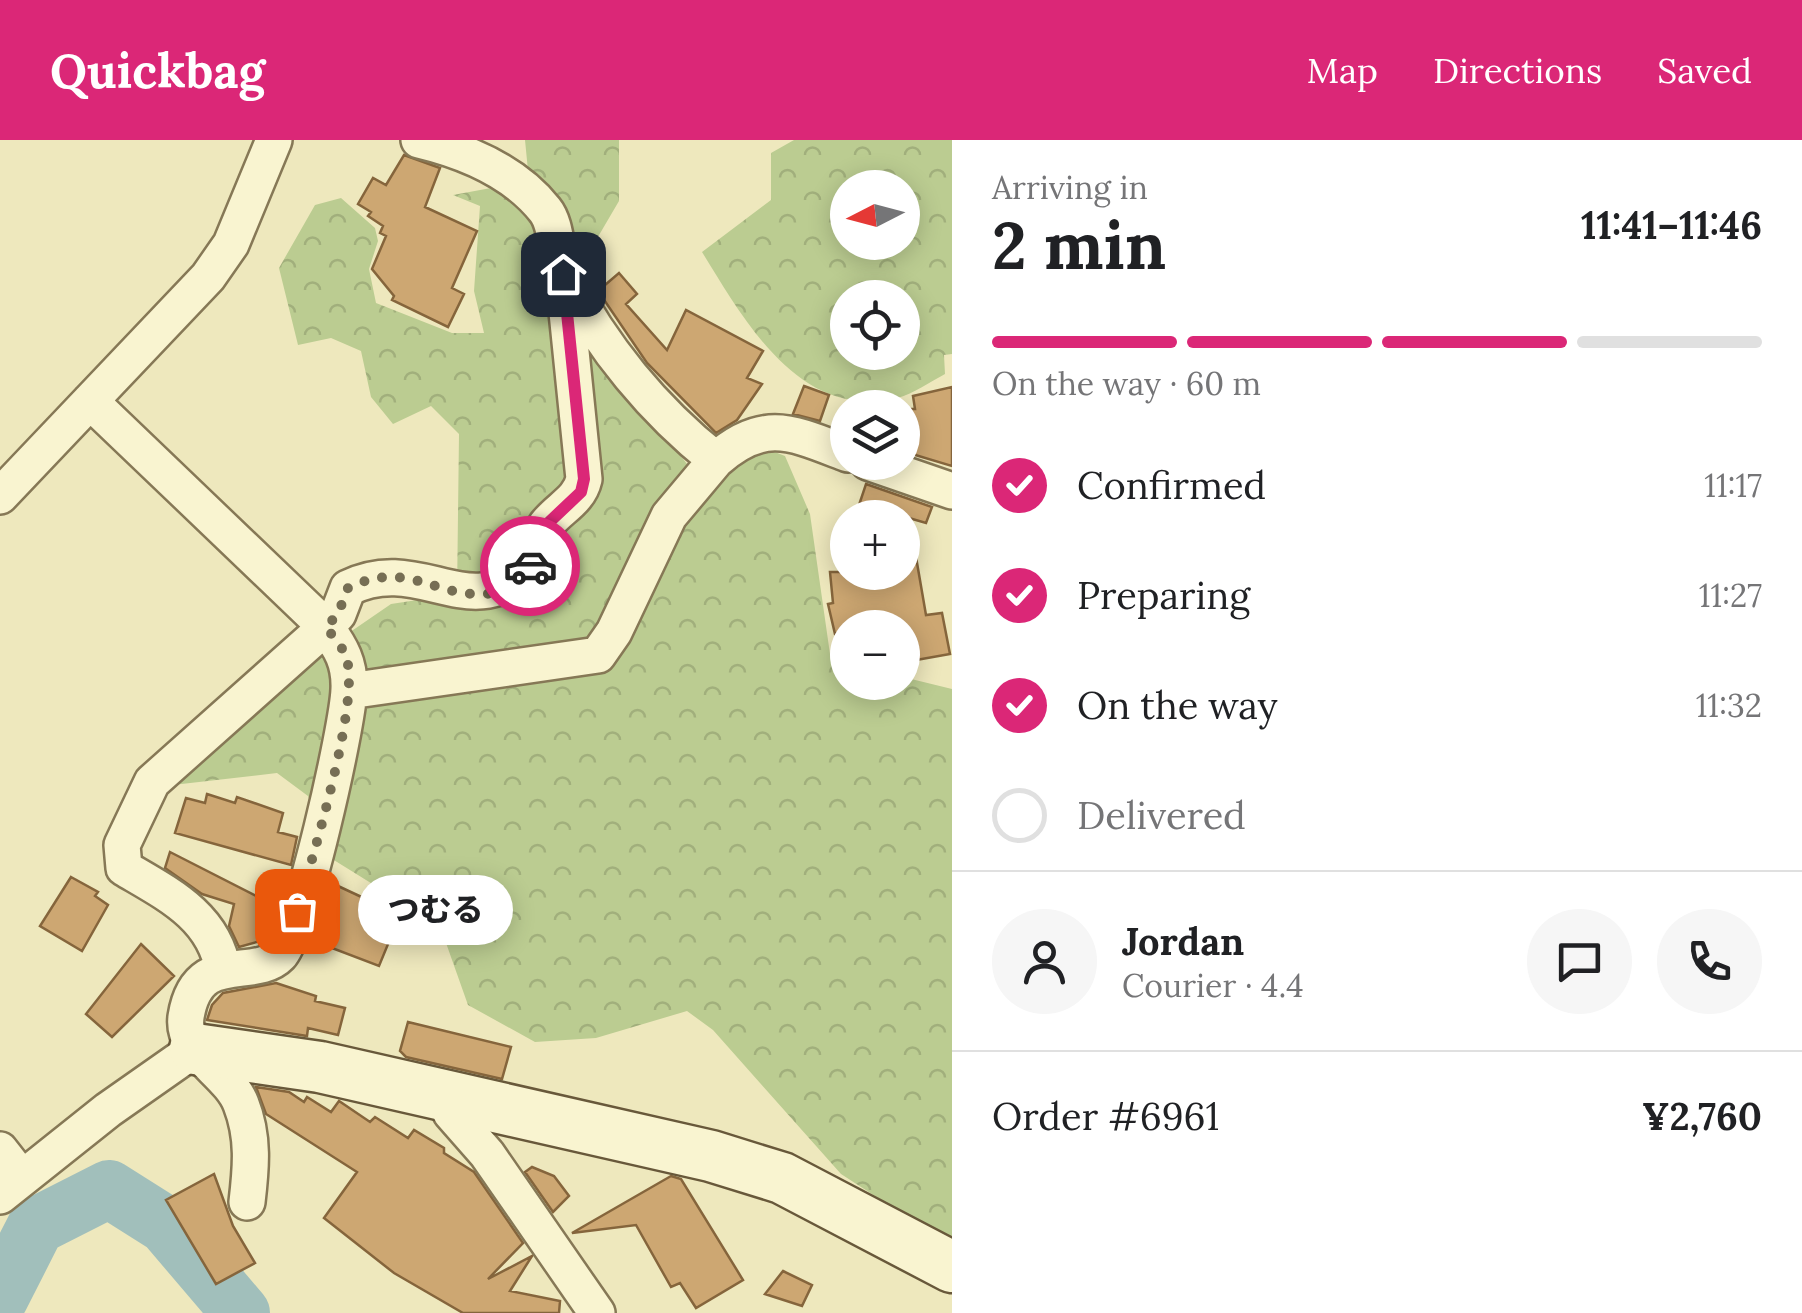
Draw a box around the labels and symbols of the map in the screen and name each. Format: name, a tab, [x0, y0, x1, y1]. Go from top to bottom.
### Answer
north arrow	[830, 170, 920, 260]
pin	[521, 232, 606, 317]
courier	[480, 516, 580, 616]
pin	[255, 869, 340, 954]
callout: つむる	[357, 876, 512, 946]

